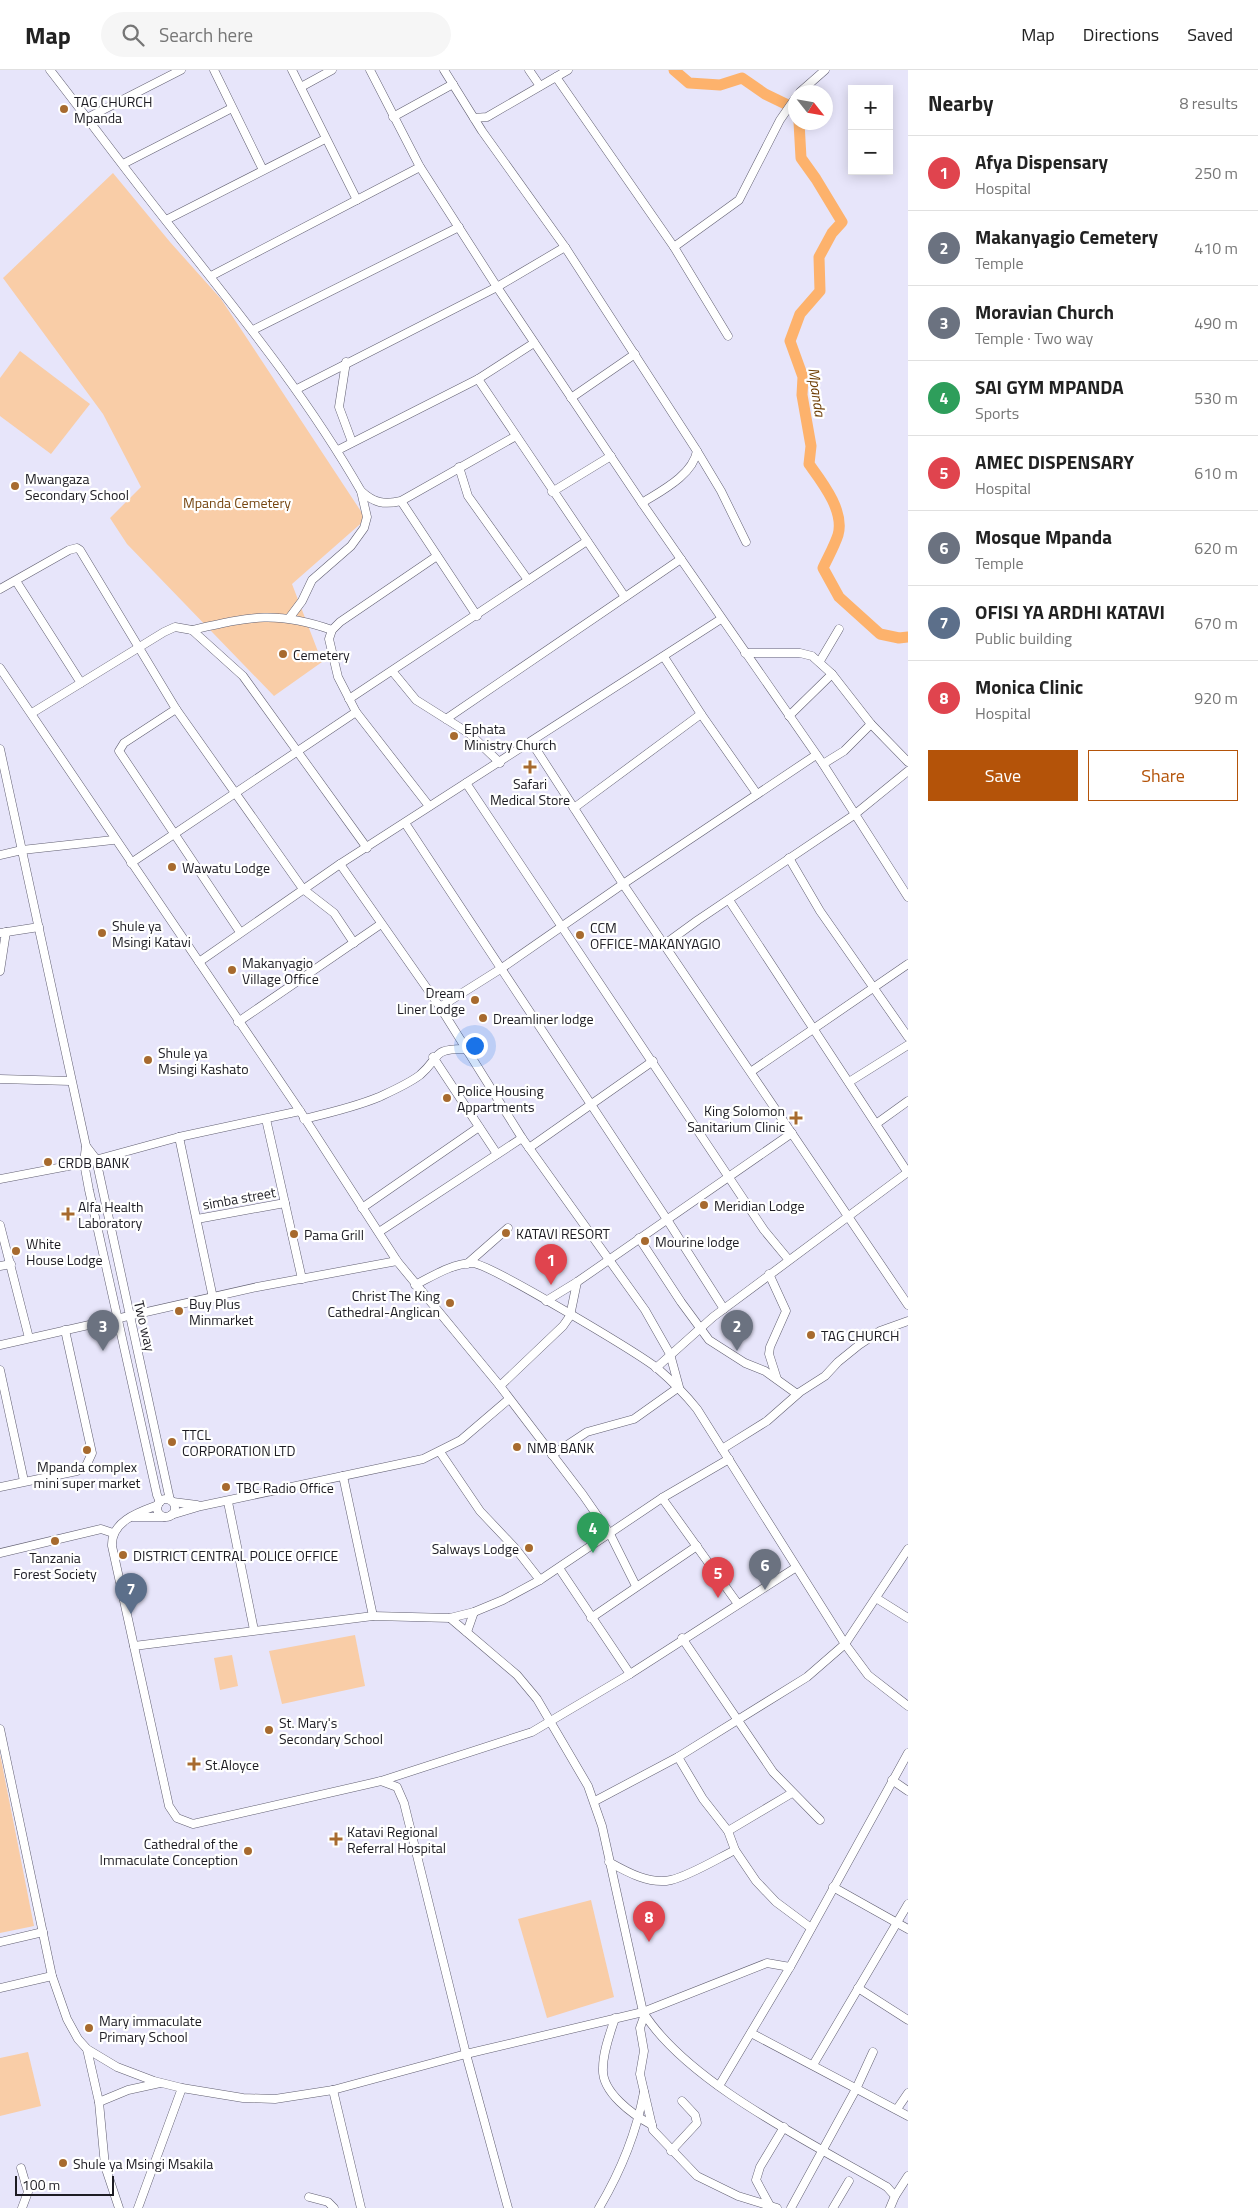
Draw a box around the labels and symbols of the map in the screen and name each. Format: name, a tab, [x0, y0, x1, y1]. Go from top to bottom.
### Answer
north arrow	[788, 85, 833, 130]
place label: TAG CHURCH Mpanda	[74, 91, 152, 128]
marker: TAG CHURCH Mpanda	[58, 103, 70, 115]
water label: Mpanda	[802, 366, 832, 419]
place label: Mwangaza Secondary School	[25, 468, 129, 505]
marker: Mwangaza Secondary School	[9, 480, 21, 492]
park label: Mpanda Cemetery	[183, 492, 291, 513]
place label: Cemetery	[293, 644, 350, 665]
marker: Cemetery	[277, 648, 289, 660]
place label: Ephata Ministry Church	[464, 718, 556, 755]
marker: Ephata Ministry Church	[448, 730, 460, 742]
marker: Safari Medical Store	[524, 761, 536, 773]
place label: Safari Medical Store	[490, 773, 570, 810]
place label: Wawatu Lodge	[182, 857, 270, 878]
marker: Wawatu Lodge	[166, 861, 178, 873]
place label: Shule ya Msingi Katavi	[112, 915, 191, 952]
place label: CCM OFFICE-MAKANYAGIO	[590, 917, 721, 954]
marker: Shule ya Msingi Katavi	[96, 927, 108, 939]
marker: CCM OFFICE-MAKANYAGIO	[574, 929, 586, 941]
place label: Makanyagio Village Office	[242, 952, 319, 989]
marker: Makanyagio Village Office	[226, 964, 238, 976]
place label: Dream Liner Lodge	[397, 982, 465, 1019]
marker: Dream Liner Lodge	[469, 994, 481, 1006]
place label: Dreamliner lodge	[493, 1008, 594, 1029]
marker: Dreamliner lodge	[477, 1012, 489, 1024]
your location	[462, 1033, 488, 1059]
place label: Shule ya Msingi Kashato	[158, 1042, 249, 1079]
marker: Shule ya Msingi Kashato	[142, 1054, 154, 1066]
place label: Police Housing Appartments	[457, 1080, 544, 1117]
marker: Police Housing Appartments	[441, 1092, 453, 1104]
place label: King Solomon Sanitarium Clinic	[687, 1100, 785, 1137]
marker: King Solomon Sanitarium Clinic	[789, 1111, 803, 1125]
place label: CRDB BANK	[58, 1152, 129, 1173]
marker: CRDB BANK	[42, 1156, 54, 1168]
street label: simba street	[201, 1181, 277, 1215]
place label: Meridian Lodge	[714, 1195, 804, 1216]
place label: Alfa Health Laboratory	[78, 1196, 143, 1233]
marker: Meridian Lodge	[698, 1199, 710, 1211]
marker: Alfa Health Laboratory	[62, 1208, 74, 1220]
place label: KATAVI RESORT	[516, 1223, 611, 1244]
place label: Pama Grill	[304, 1224, 364, 1245]
marker: KATAVI RESORT	[500, 1227, 512, 1239]
marker: Pama Grill	[288, 1228, 300, 1240]
place label: Mourine lodge	[655, 1231, 739, 1252]
place label: White House Lodge	[26, 1233, 103, 1270]
marker: Mourine lodge	[639, 1235, 651, 1247]
pin: 1	[535, 1244, 567, 1285]
marker: White House Lodge	[10, 1245, 22, 1257]
place label: Christ The King Cathedral-Anglican	[327, 1285, 440, 1322]
place label: Buy Plus Minmarket	[189, 1293, 253, 1330]
marker: Christ The King Cathedral-Anglican	[444, 1297, 456, 1309]
street label: Two way	[129, 1298, 161, 1354]
marker: Buy Plus Minmarket	[173, 1305, 185, 1317]
pin: 3	[87, 1310, 119, 1351]
pin: 2	[721, 1310, 753, 1351]
place label: TAG CHURCH	[821, 1325, 899, 1346]
marker: TAG CHURCH	[805, 1329, 817, 1341]
place label: TTCL CORPORATION LTD	[182, 1424, 295, 1461]
marker: TTCL CORPORATION LTD	[166, 1436, 178, 1448]
place label: NMB BANK	[527, 1437, 594, 1458]
marker: NMB BANK	[511, 1441, 523, 1453]
marker: Mpanda complex mini super market	[81, 1444, 93, 1456]
place label: Mpanda complex mini super market	[34, 1456, 140, 1493]
place label: TBC Radio Office	[236, 1477, 334, 1498]
marker: TBC Radio Office	[220, 1481, 232, 1493]
pin: 4	[577, 1512, 609, 1553]
marker: Tanzania Forest Society	[49, 1535, 61, 1547]
place label: Salways Lodge	[432, 1538, 519, 1559]
marker: Salways Lodge	[523, 1542, 535, 1554]
place label: DISTRICT CENTRAL POLICE OFFICE	[133, 1545, 339, 1566]
place label: Tanzania Forest Society	[13, 1547, 97, 1584]
marker: DISTRICT CENTRAL POLICE OFFICE	[117, 1549, 129, 1561]
pin: 6	[749, 1549, 781, 1590]
pin: 5	[702, 1557, 734, 1598]
pin: 7	[115, 1573, 147, 1614]
place label: St. Mary's Secondary School	[279, 1712, 383, 1749]
marker: St. Mary's Secondary School	[263, 1724, 275, 1736]
place label: St.Aloyce	[205, 1754, 259, 1775]
marker: St.Aloyce	[187, 1757, 201, 1771]
place label: Katavi Regional Referral Hospital	[347, 1821, 446, 1858]
marker: Katavi Regional Referral Hospital	[329, 1832, 343, 1846]
place label: Cathedral of the Immaculate Conception	[100, 1833, 238, 1870]
marker: Cathedral of the Immaculate Conception	[242, 1845, 254, 1857]
pin: 8	[633, 1901, 665, 1942]
place label: Mary immaculate Primary School	[99, 2010, 202, 2047]
marker: Mary immaculate Primary School	[83, 2022, 95, 2034]
place label: Shule ya Msingi Msakila	[73, 2153, 213, 2174]
marker: Shule ya Msingi Msakila	[57, 2157, 69, 2169]
scale bar	[15, 2173, 114, 2196]

